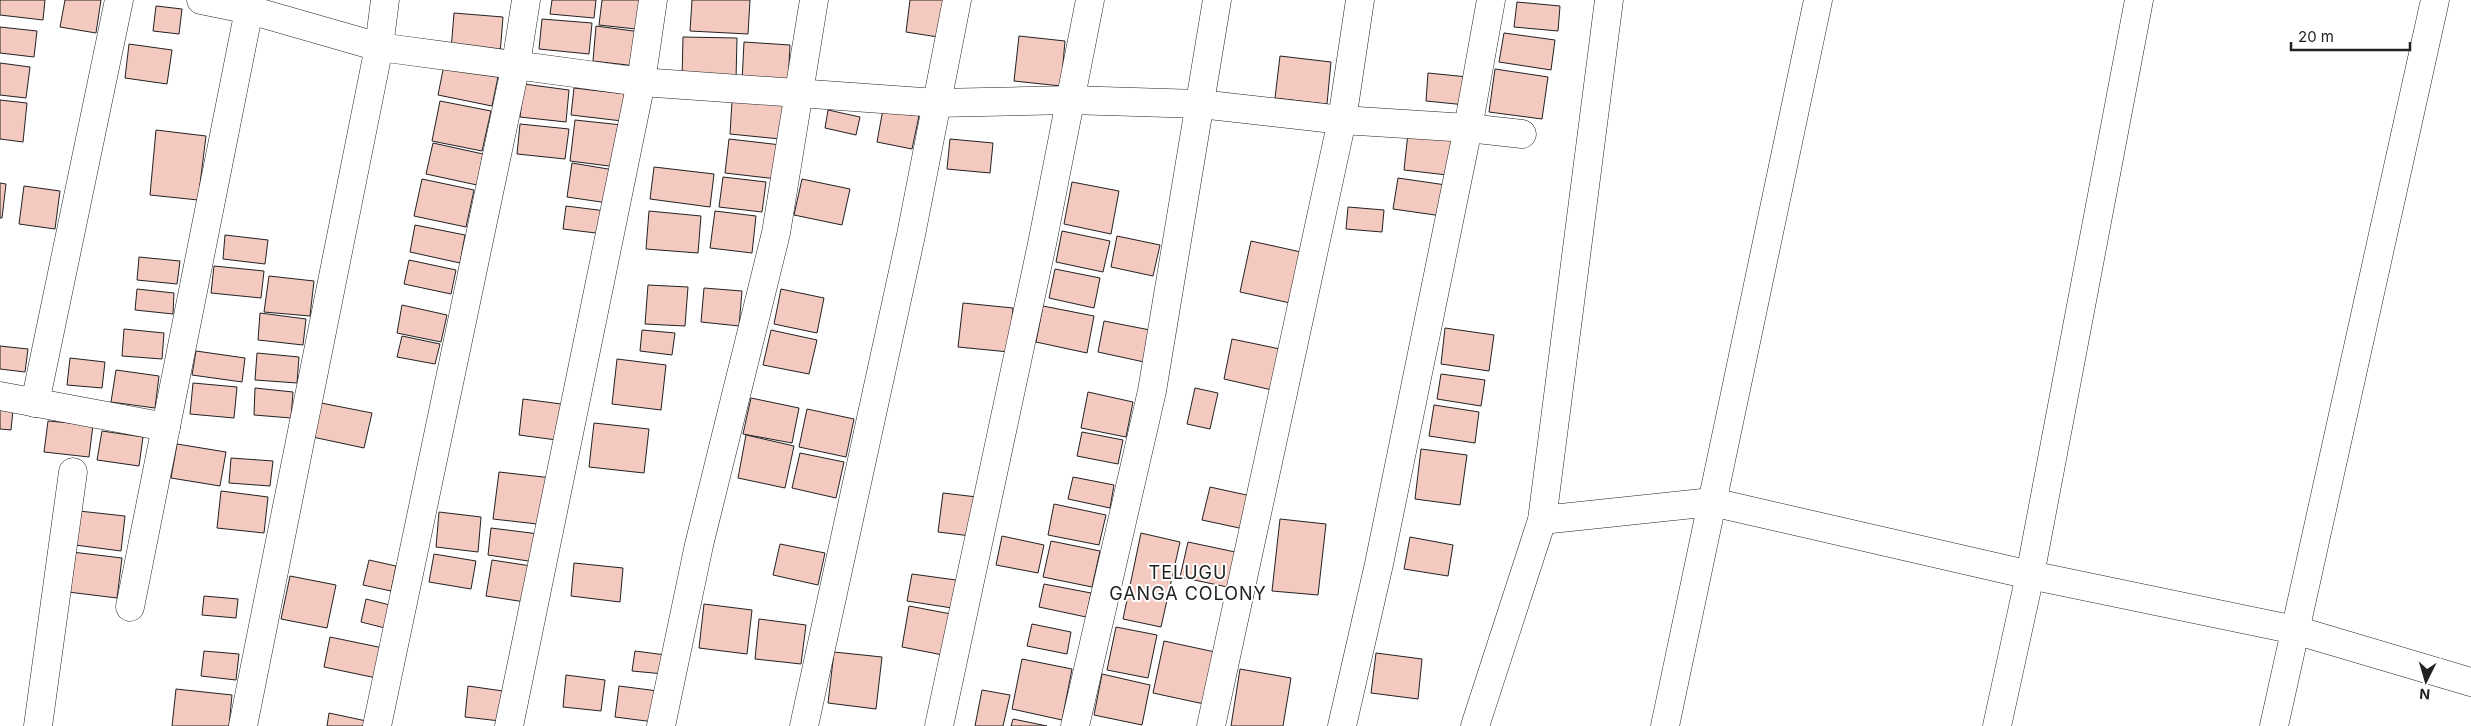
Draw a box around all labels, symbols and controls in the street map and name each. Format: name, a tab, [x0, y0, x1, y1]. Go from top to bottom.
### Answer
scale bar	[2291, 20, 2410, 52]
text: 20 m	[2298, 27, 2334, 46]
district label: TELUGU GANGA COLONY	[1109, 562, 1267, 604]
north arrow	[2401, 656, 2451, 706]
text: N	[2419, 686, 2431, 703]

